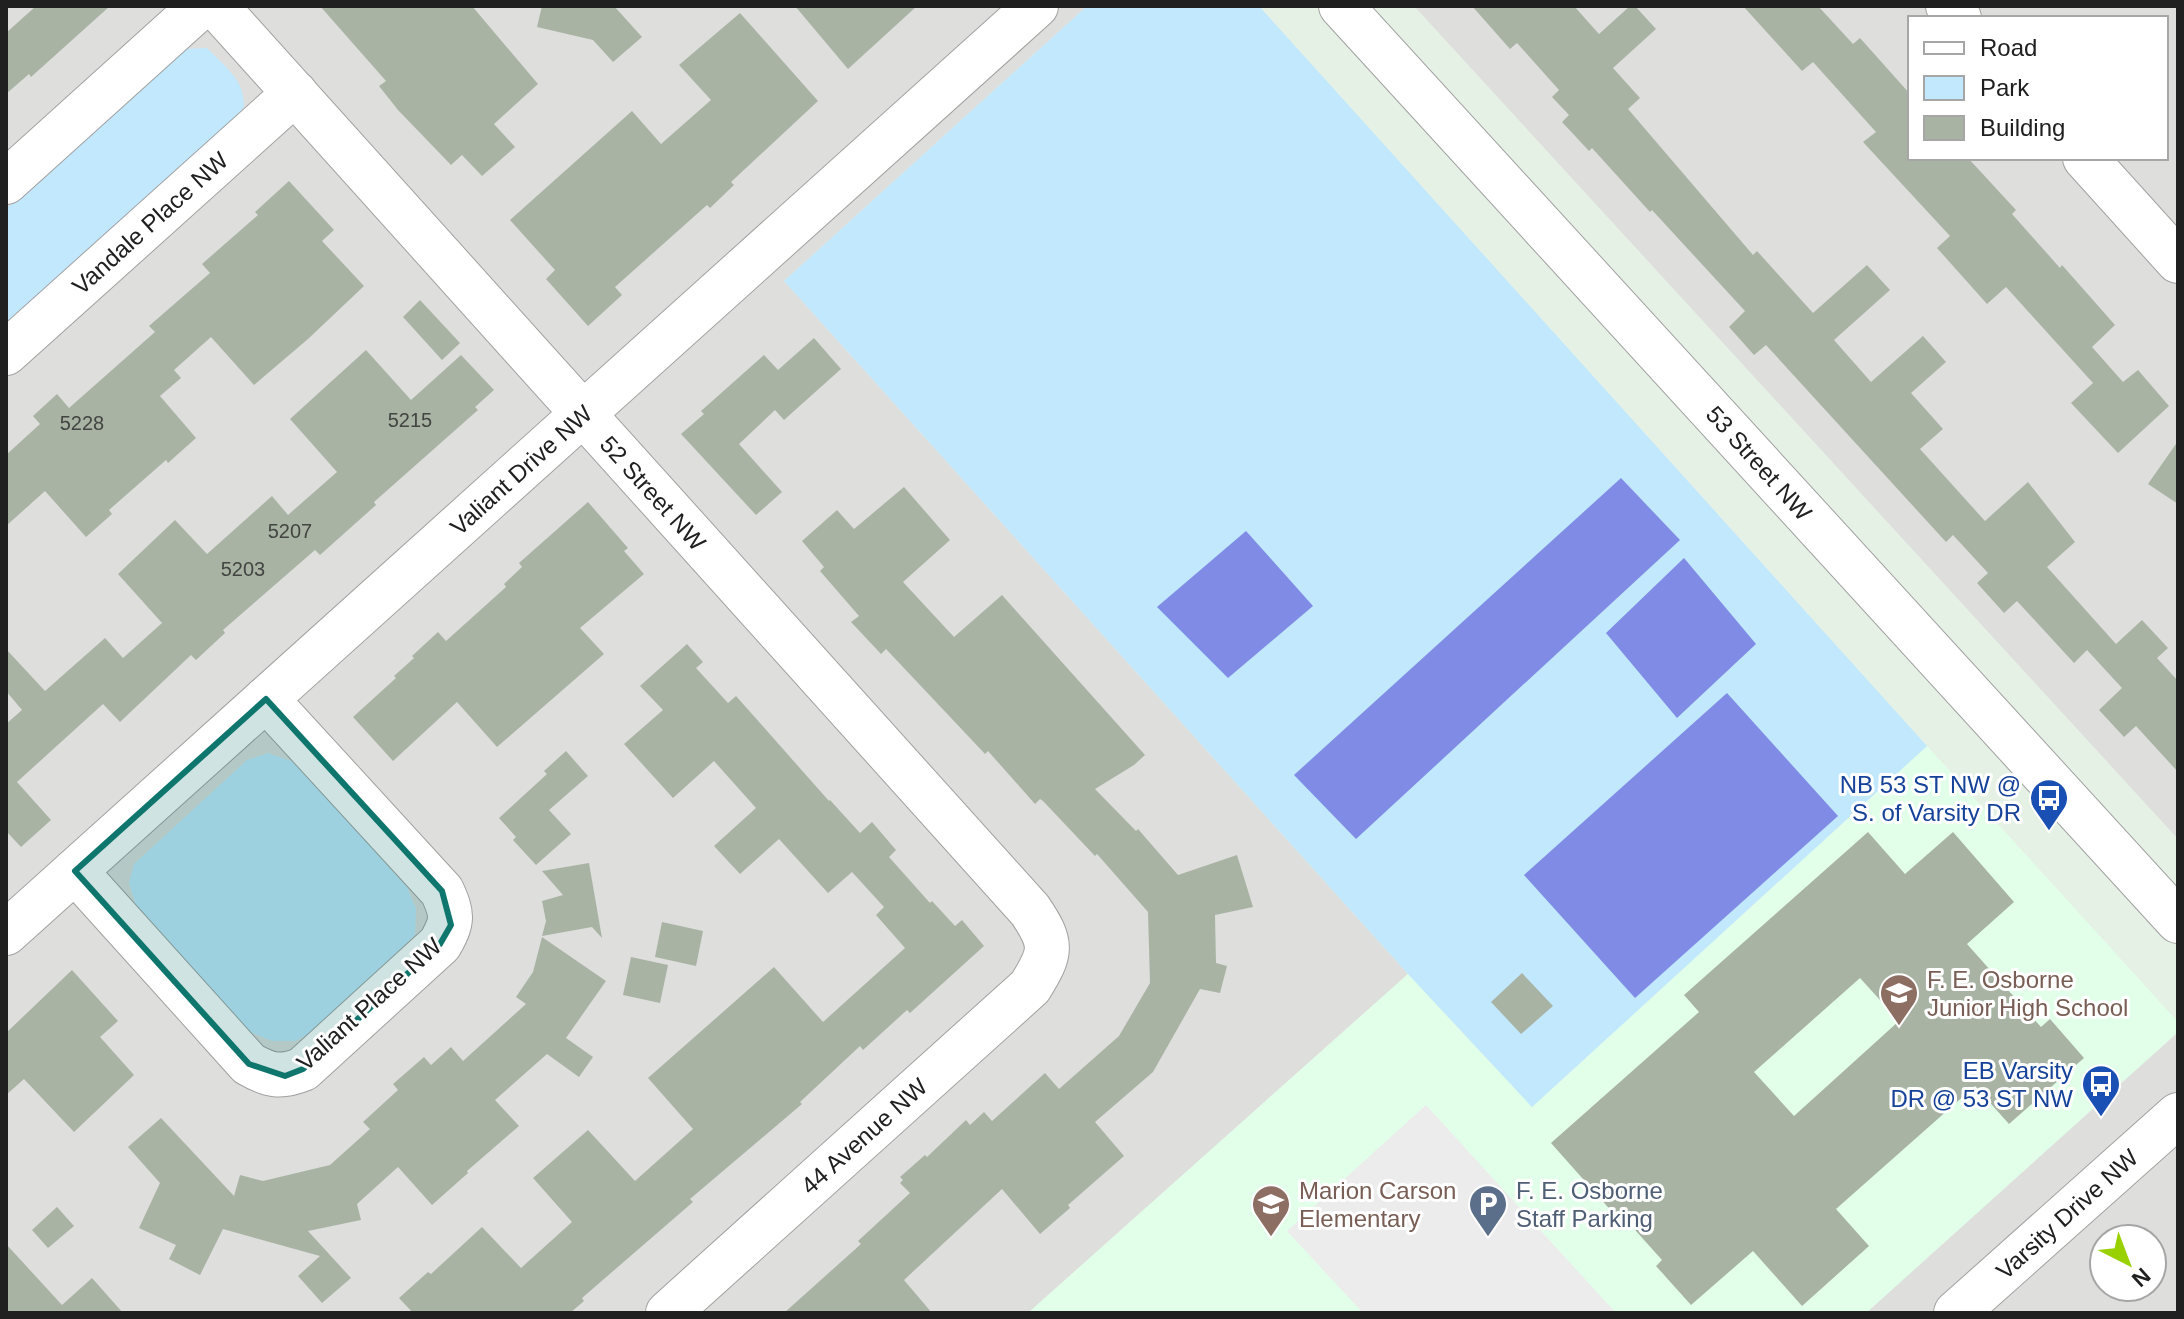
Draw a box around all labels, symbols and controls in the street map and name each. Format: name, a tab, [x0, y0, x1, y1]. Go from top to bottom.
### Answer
legend	[1908, 16, 2168, 160]
text: Road	[1980, 34, 2037, 61]
text: Park	[1980, 74, 2030, 101]
text: Building	[1980, 114, 2065, 141]
street label: Vandale Place NW	[67, 146, 233, 300]
street label: Valiant Drive NW	[445, 399, 598, 541]
street label: 53 Street NW	[1701, 400, 1817, 526]
house number: 5215	[388, 409, 432, 431]
house number: 5228	[60, 412, 104, 434]
street label: 52 Street NW	[595, 430, 711, 556]
house number: 5207	[268, 520, 312, 542]
house number: 5203	[221, 558, 265, 580]
place label: NB 53 ST NW @ S. of Varsity DR	[1840, 771, 2021, 826]
bus stop icon: NB 53 ST NW @ S. of Varsity DR	[2028, 777, 2070, 832]
street label: Valiant Place NW	[291, 932, 447, 1076]
place label: F. E. Osborne Junior High School	[1927, 966, 2128, 1021]
school or university icon: F. E. Osborne Junior High School	[1878, 972, 1920, 1027]
place label: EB Varsity DR @ 53 ST NW	[1890, 1057, 2073, 1112]
bus stop icon: EB Varsity DR @ 53 ST NW	[2080, 1063, 2122, 1118]
street label: 44 Avenue NW	[796, 1072, 933, 1199]
street label: Varsity Drive NW	[1990, 1143, 2144, 1285]
place label: Marion Carson Elementary	[1299, 1177, 1456, 1232]
place label: F. E. Osborne Staff Parking	[1516, 1177, 1663, 1232]
school or university icon: Marion Carson Elementary	[1250, 1183, 1292, 1238]
parking icon: F. E. Osborne Staff Parking	[1467, 1183, 1509, 1238]
north arrow	[2088, 1223, 2168, 1303]

